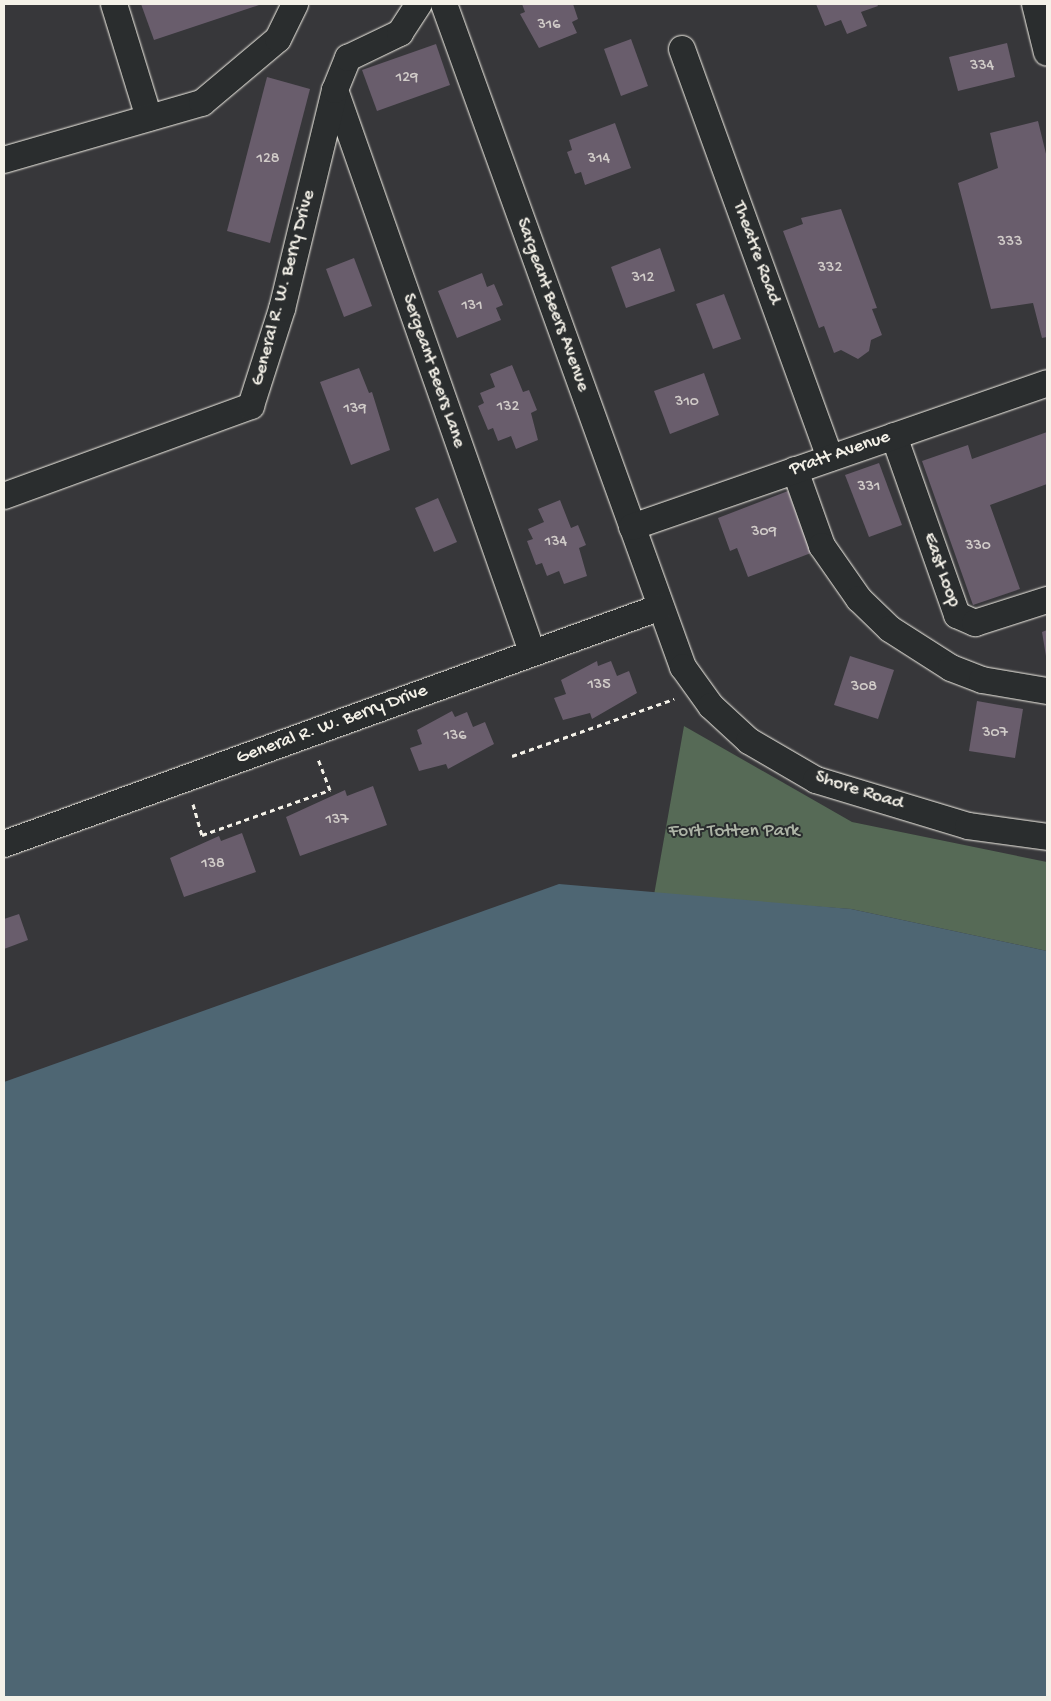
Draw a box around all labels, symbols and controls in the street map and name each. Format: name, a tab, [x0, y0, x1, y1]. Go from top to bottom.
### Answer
house number: 316	[538, 16, 560, 36]
house number: 334	[970, 57, 994, 77]
house number: 129	[396, 69, 418, 89]
house number: 128	[256, 150, 280, 170]
house number: 314	[588, 150, 610, 170]
street label: General R. W. Berry Drive	[247, 188, 321, 388]
street label: Theatre Road	[727, 198, 785, 308]
street label: Sargeant Beers Avenue	[510, 215, 594, 395]
house number: 333	[998, 233, 1022, 253]
house number: 332	[818, 259, 842, 279]
house number: 312	[632, 269, 654, 289]
street label: Sergeant Beers Lane	[396, 291, 470, 451]
house number: 131	[461, 297, 483, 317]
house number: 310	[675, 393, 699, 413]
house number: 132	[497, 398, 519, 418]
house number: 139	[344, 400, 366, 420]
street label: Pratt Avenue	[787, 426, 893, 482]
house number: 331	[857, 478, 881, 498]
house number: 309	[751, 523, 777, 543]
street label: East Loop	[917, 530, 965, 610]
house number: 134	[545, 533, 567, 553]
house number: 330	[965, 537, 991, 557]
house number: 135	[587, 676, 611, 696]
house number: 308	[851, 678, 877, 698]
street label: General R. W. Berry Drive	[233, 680, 431, 770]
house number: 307	[982, 724, 1008, 744]
house number: 136	[444, 727, 466, 747]
street label: Shore Road	[812, 766, 906, 816]
house number: 137	[325, 811, 349, 831]
park label: Fort Totten Park	[669, 821, 799, 843]
house number: 138	[201, 855, 225, 875]

